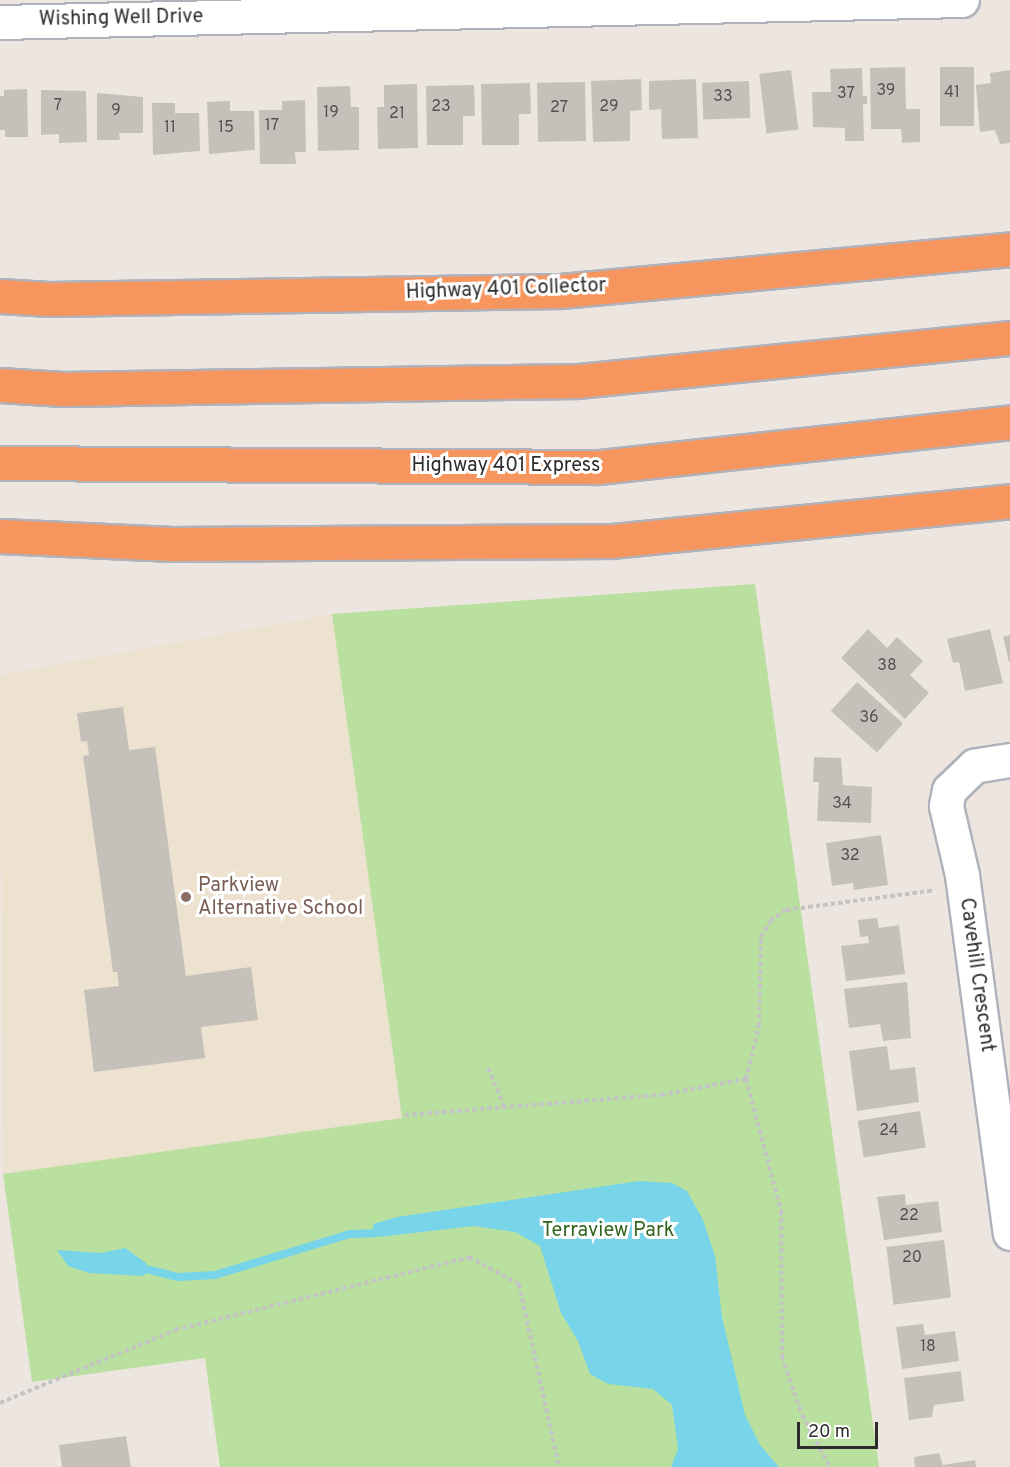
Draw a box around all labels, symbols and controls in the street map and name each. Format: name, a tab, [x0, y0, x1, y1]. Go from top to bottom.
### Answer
street label: Wishing Well Drive	[38, 6, 204, 32]
house number: 39	[877, 81, 895, 101]
house number: 41	[944, 83, 960, 103]
house number: 37	[837, 84, 855, 104]
house number: 33	[713, 87, 733, 107]
house number: 7	[54, 96, 62, 116]
house number: 23	[431, 97, 451, 117]
house number: 29	[599, 97, 619, 117]
house number: 27	[550, 98, 568, 118]
house number: 9	[111, 101, 121, 121]
house number: 19	[323, 103, 339, 123]
house number: 21	[389, 104, 405, 124]
house number: 17	[265, 116, 279, 136]
house number: 11	[164, 118, 176, 138]
house number: 15	[218, 118, 234, 138]
street label: Highway 401 Collector	[405, 275, 607, 305]
street label: Highway 401 Express	[412, 454, 600, 478]
house number: 38	[877, 656, 897, 676]
house number: 36	[859, 708, 879, 728]
house number: 34	[832, 794, 852, 814]
house number: 32	[840, 846, 860, 866]
place label: Parkview Alternative School	[198, 874, 363, 921]
marker: Parkview Alternative School	[179, 890, 193, 904]
street label: Cavehill Crescent	[953, 896, 999, 1054]
house number: 24	[879, 1121, 899, 1141]
house number: 22	[899, 1206, 919, 1226]
park label: Terraview Park	[542, 1219, 674, 1243]
house number: 20	[902, 1248, 922, 1268]
house number: 18	[920, 1337, 936, 1357]
scale bar	[800, 1410, 881, 1448]
text: 20 m	[808, 1421, 850, 1444]

